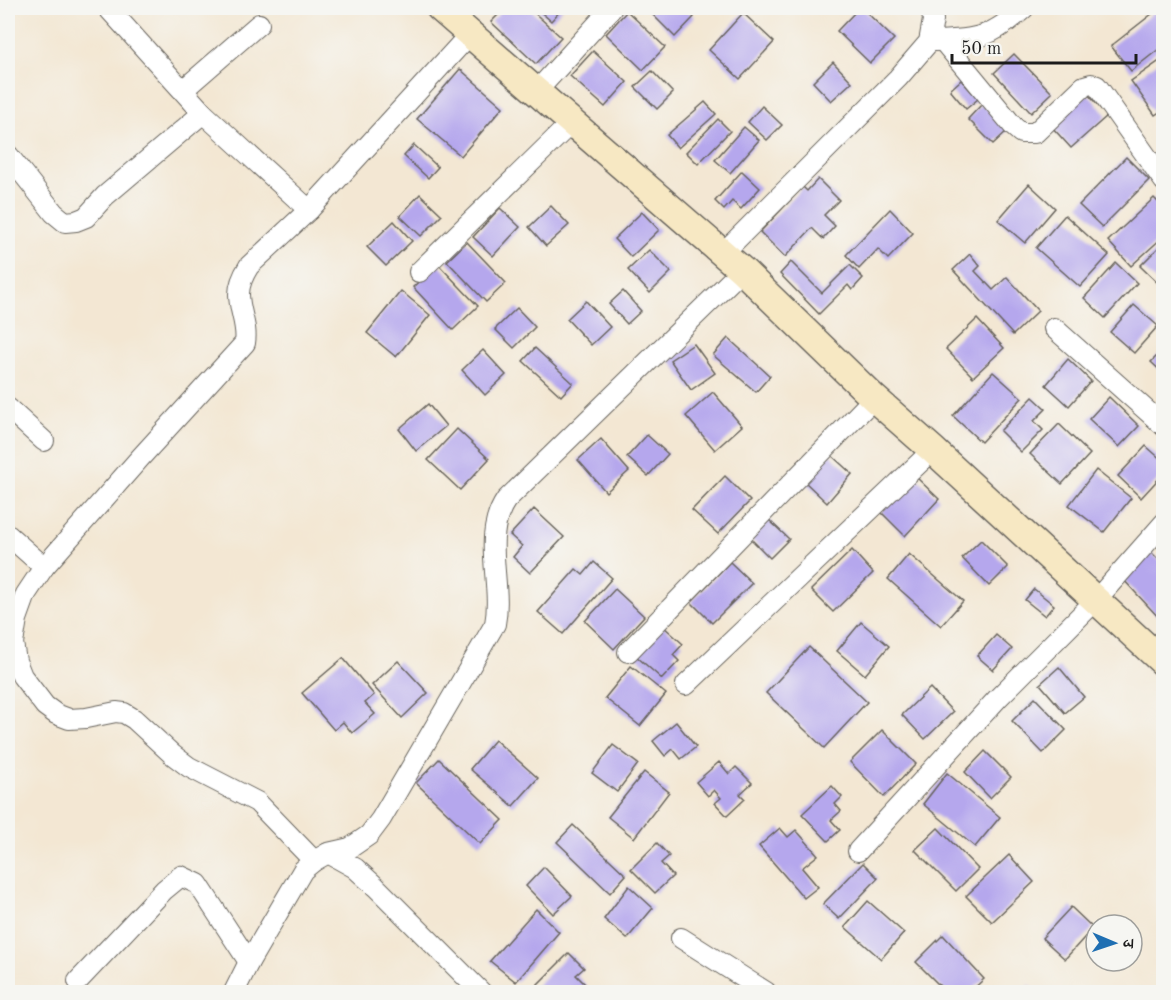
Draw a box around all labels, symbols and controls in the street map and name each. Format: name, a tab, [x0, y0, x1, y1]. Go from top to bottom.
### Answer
scale bar	[952, 27, 1136, 65]
text: 50 m	[961, 40, 1001, 58]
north arrow	[1084, 913, 1144, 973]
text: उ	[1119, 938, 1135, 950]

